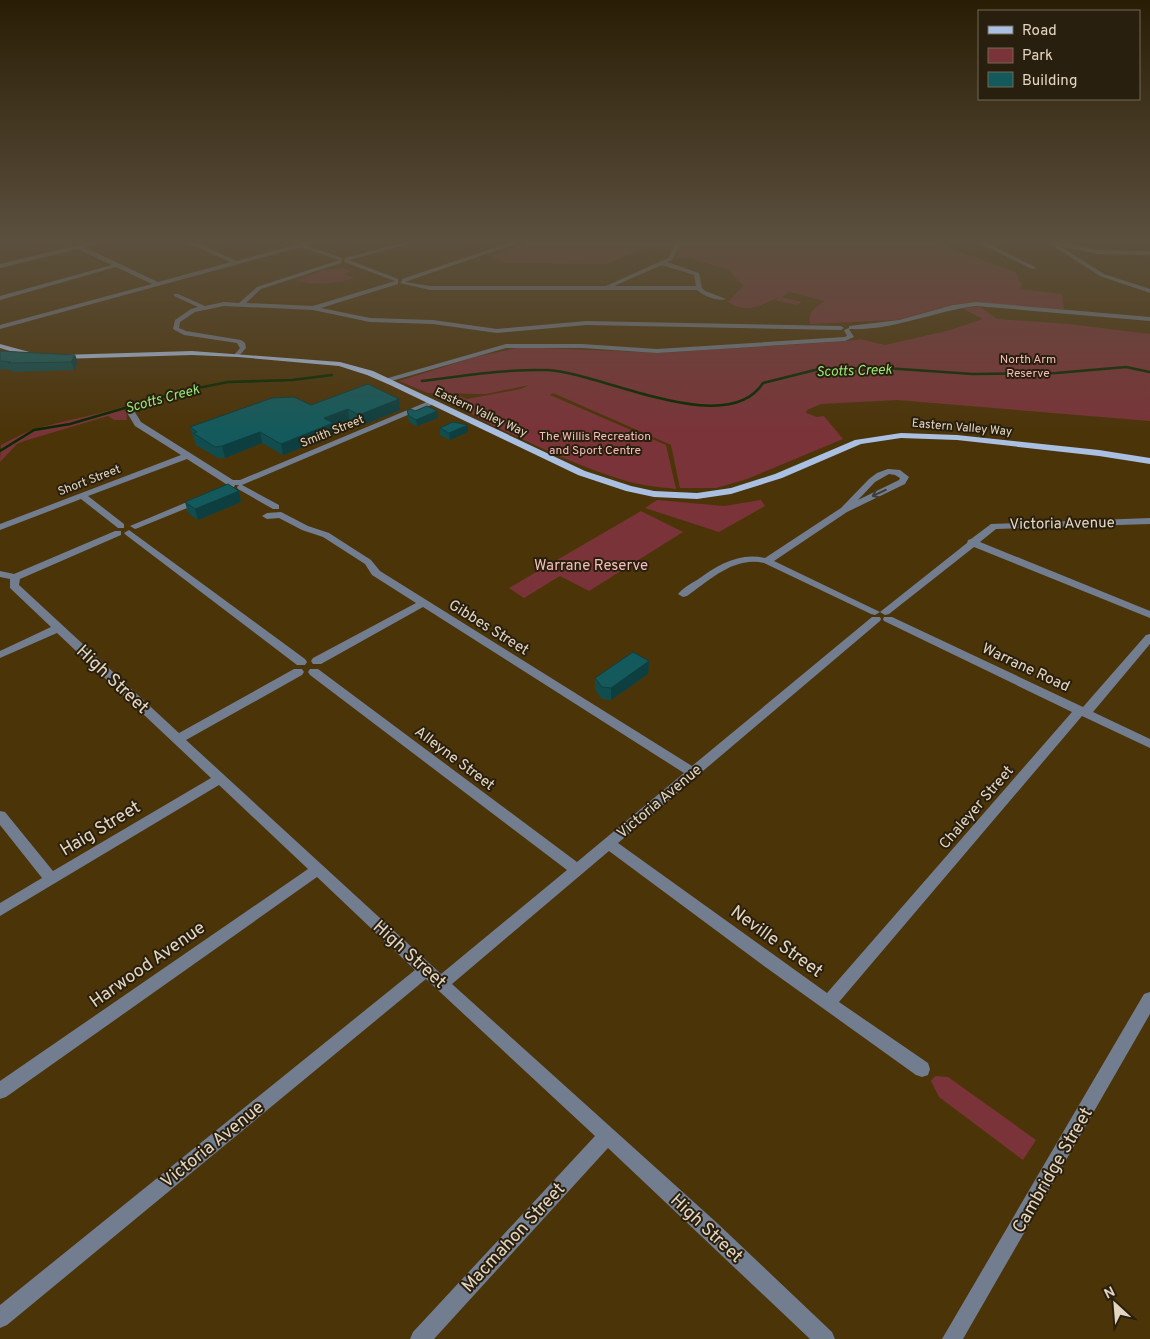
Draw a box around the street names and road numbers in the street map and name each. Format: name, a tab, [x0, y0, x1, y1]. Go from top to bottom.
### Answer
street label: Eastern Valley Way	[432, 384, 530, 441]
street label: Smith Street	[298, 412, 367, 452]
street label: Eastern Valley Way	[911, 416, 1013, 440]
street label: Short Street	[56, 462, 123, 500]
street label: Victoria Avenue	[1009, 514, 1115, 535]
street label: Gibbes Street	[445, 596, 532, 660]
street label: Warrane Road	[978, 640, 1072, 697]
street label: High Street	[71, 641, 153, 720]
street label: Alleyne Street	[410, 723, 498, 796]
street label: Victoria Avenue	[614, 761, 706, 843]
street label: Chaleyer Street	[936, 762, 1019, 854]
street label: Haig Street	[56, 796, 145, 862]
street label: Neville Street	[725, 901, 827, 983]
street label: High Street	[367, 916, 451, 994]
street label: Harwood Avenue	[86, 917, 210, 1014]
street label: Victoria Avenue	[157, 1096, 269, 1194]
street label: Cambridge Street	[1008, 1104, 1099, 1238]
street label: Macmahon Street	[457, 1178, 571, 1298]
street label: High Street	[665, 1190, 747, 1269]

